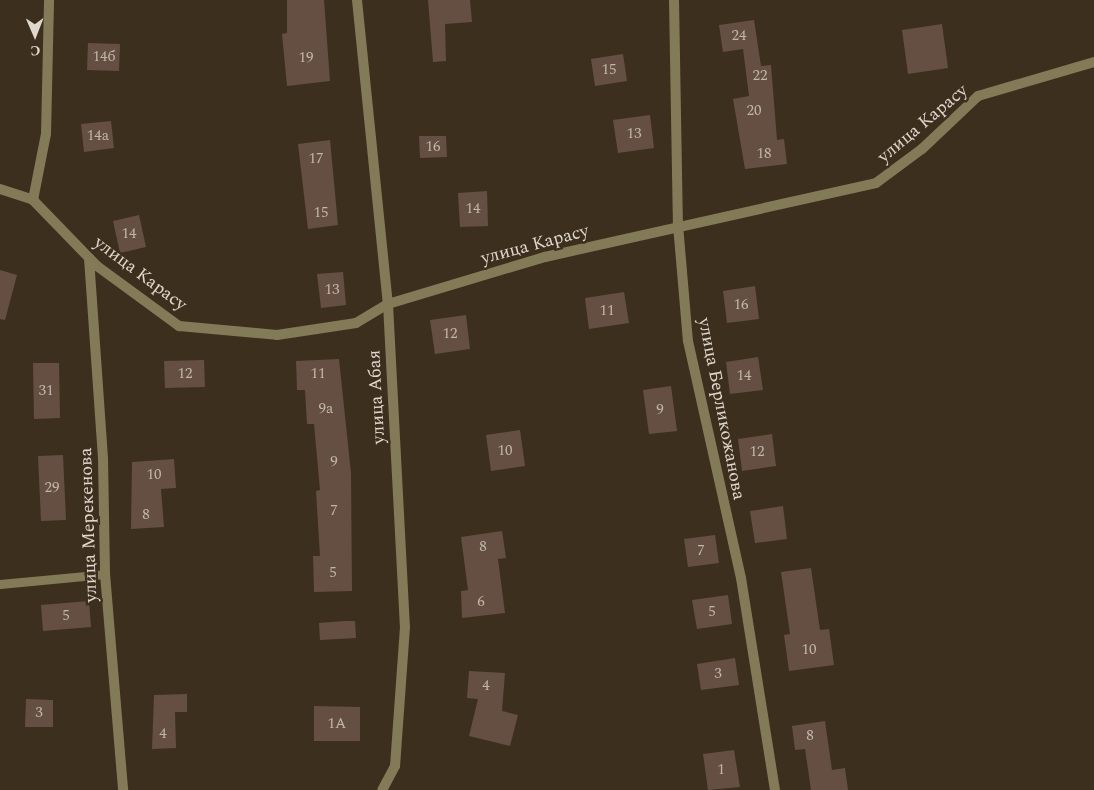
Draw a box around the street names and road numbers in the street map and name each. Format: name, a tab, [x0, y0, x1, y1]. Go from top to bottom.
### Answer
street label: улица Карасу	[874, 80, 972, 168]
street label: улица Карасу	[479, 220, 591, 270]
street label: улица Карасу	[89, 232, 191, 316]
street label: улица Берликожанова	[693, 316, 749, 502]
street label: улица Абая	[364, 349, 390, 445]
street label: улица Мерекенова	[76, 447, 102, 603]

